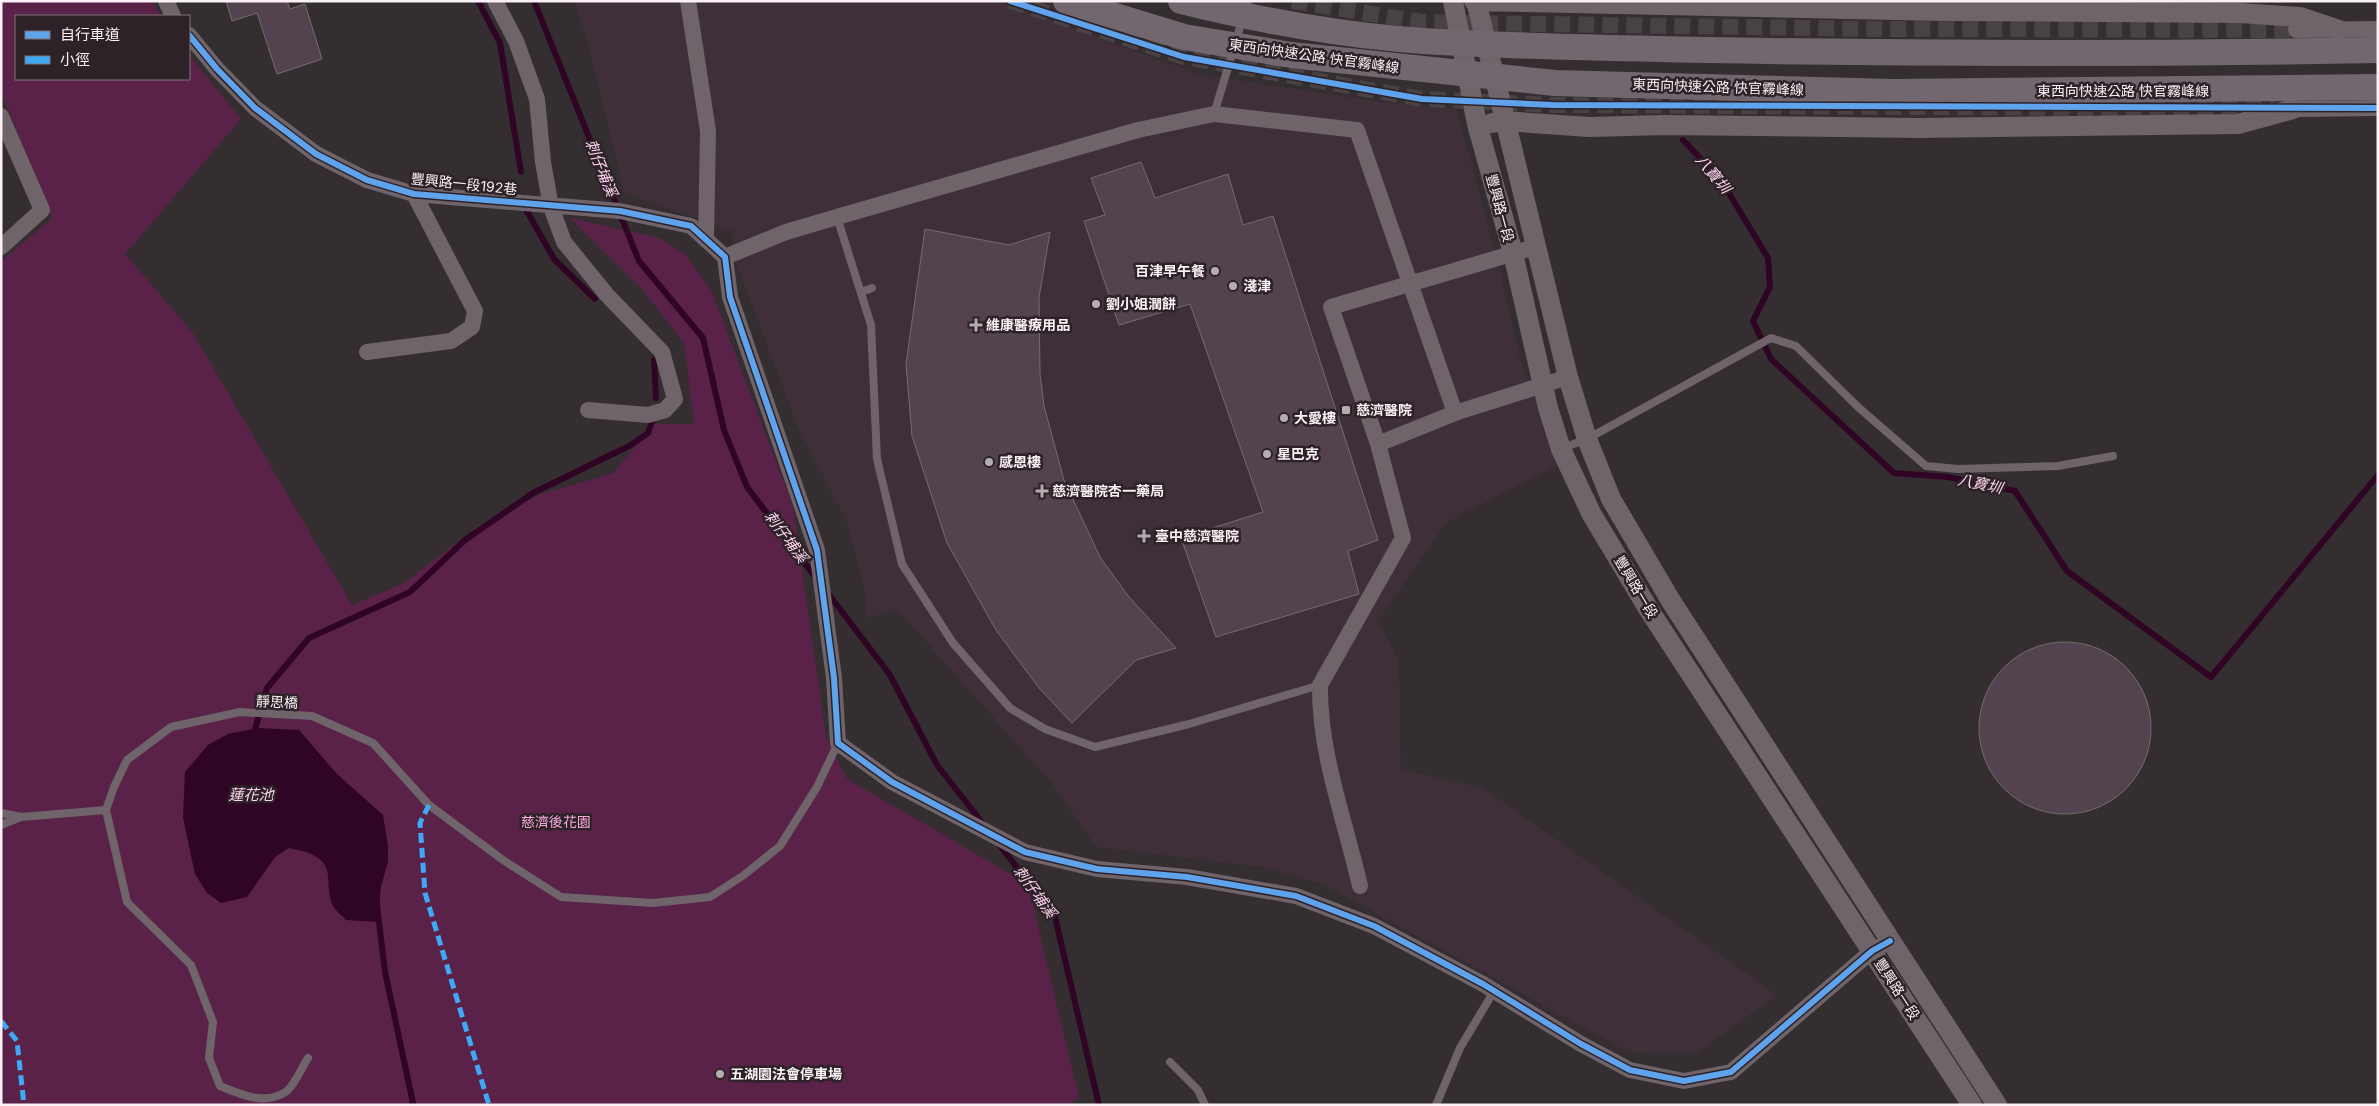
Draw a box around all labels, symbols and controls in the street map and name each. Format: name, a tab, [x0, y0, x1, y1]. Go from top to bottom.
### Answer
legend	[15, 15, 190, 80]
text: 自行車道	[60, 25, 120, 44]
street label: 東西向快速公路 快官霧峰線	[1228, 35, 1400, 76]
text: 小徑	[60, 50, 90, 69]
street label: 東西向快速公路 快官霧峰線	[1632, 75, 1804, 98]
street label: 東西向快速公路 快官霧峰線	[2037, 82, 2209, 99]
water label: 刺仔埔溪	[581, 136, 622, 201]
water label: 八寶圳	[1692, 150, 1736, 199]
street label: 豐興路一段192巷	[410, 169, 518, 198]
street label: 豐興路一段	[1483, 172, 1518, 244]
place label: 百津早午餐	[1135, 262, 1205, 279]
marker: 百津早午餐	[1209, 265, 1221, 277]
place label: 淺津	[1243, 277, 1271, 294]
marker: 淺津	[1227, 280, 1239, 292]
place label: 劉小姐潤餅	[1106, 295, 1176, 312]
marker: 劉小姐潤餅	[1090, 298, 1102, 310]
place label: 維康醫療用品	[986, 316, 1070, 333]
marker: 維康醫療用品	[970, 319, 982, 331]
place label: 慈濟醫院	[1356, 401, 1412, 418]
marker: 慈濟醫院	[1340, 404, 1352, 416]
place label: 大愛樓	[1294, 409, 1336, 426]
marker: 大愛樓	[1278, 412, 1290, 424]
place label: 星巴克	[1277, 445, 1319, 462]
marker: 星巴克	[1261, 448, 1273, 460]
place label: 感恩樓	[999, 453, 1041, 470]
marker: 感恩樓	[983, 456, 995, 468]
water label: 八寶圳	[1956, 470, 2006, 498]
place label: 慈濟醫院杏一藥局	[1052, 482, 1164, 499]
marker: 慈濟醫院杏一藥局	[1036, 485, 1048, 497]
water label: 刺仔埔溪	[761, 507, 813, 568]
place label: 臺中慈濟醫院	[1155, 527, 1239, 544]
marker: 臺中慈濟醫院	[1137, 529, 1151, 543]
street label: 豐興路一段	[1611, 552, 1662, 621]
street label: 靜思橋	[256, 692, 298, 711]
water label: 蓮花池	[228, 785, 275, 804]
park label: 慈濟後花園	[521, 813, 591, 830]
water label: 刺仔埔溪	[1010, 862, 1062, 923]
street label: 豐興路一段	[1871, 955, 1924, 1023]
place label: 五湖園法會停車場	[730, 1065, 842, 1082]
marker: 五湖園法會停車場	[714, 1068, 726, 1080]

